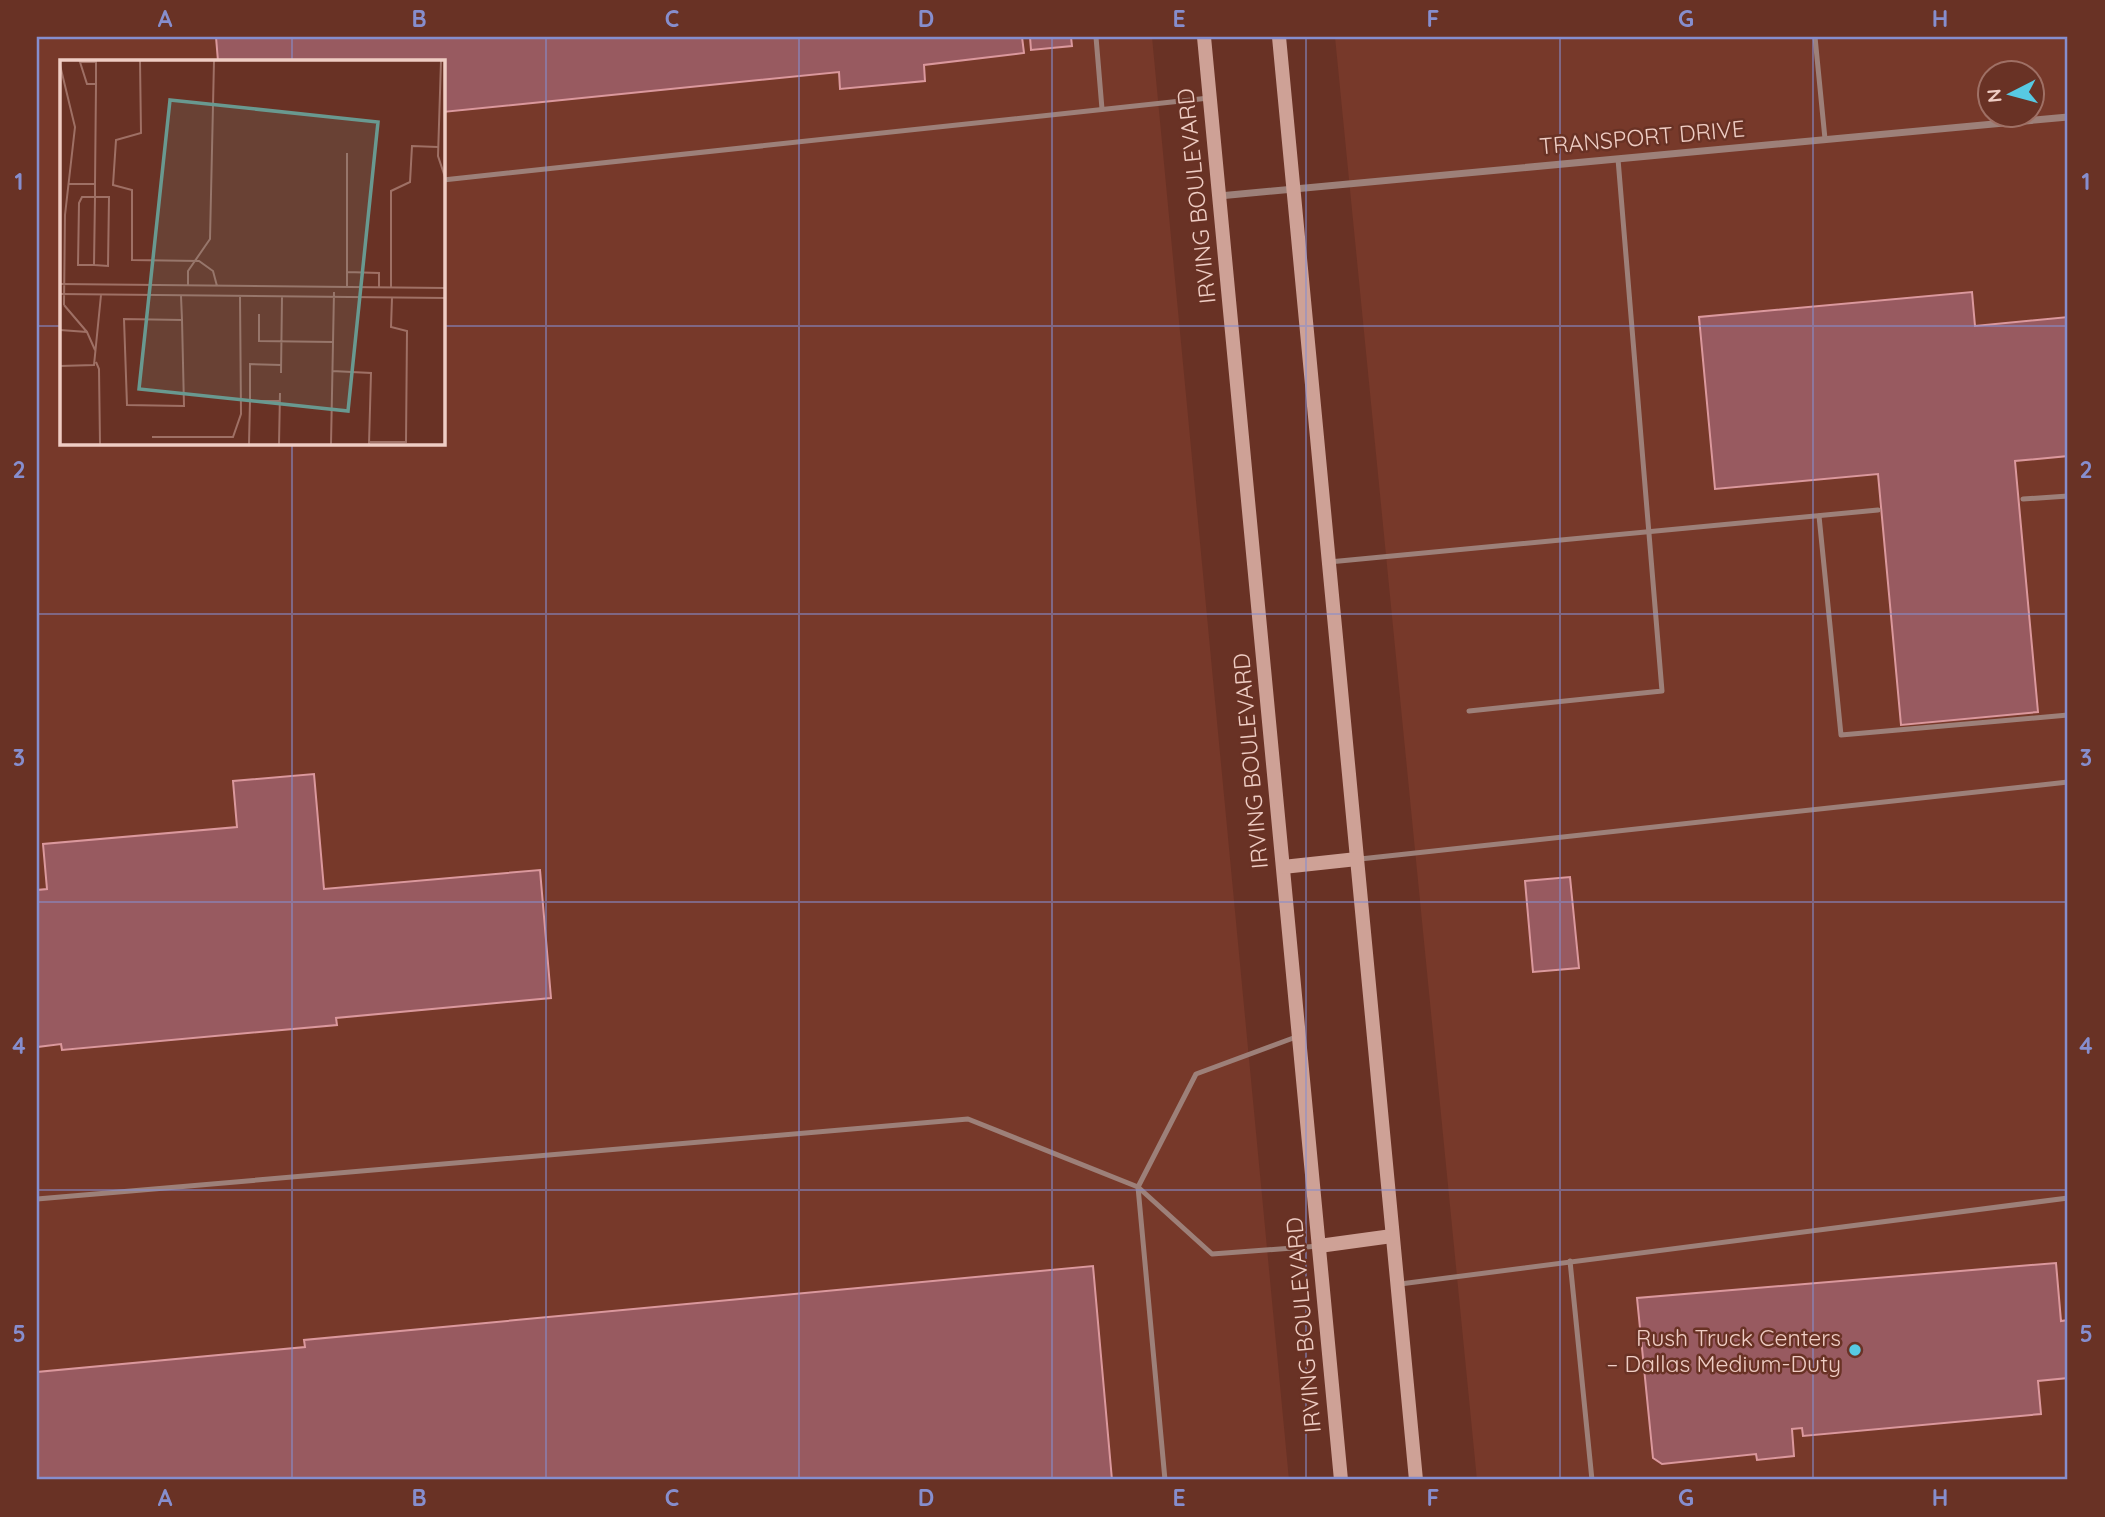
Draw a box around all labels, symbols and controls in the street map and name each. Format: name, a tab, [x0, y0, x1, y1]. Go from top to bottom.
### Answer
text: A	[158, 4, 173, 33]
text: B	[411, 4, 427, 33]
text: C	[665, 4, 679, 33]
text: D	[918, 4, 934, 33]
text: E	[1172, 4, 1186, 33]
text: F	[1427, 4, 1439, 33]
text: G	[1678, 4, 1694, 33]
text: H	[1932, 4, 1948, 33]
inset map	[60, 60, 444, 444]
north arrow	[1976, 60, 2046, 130]
street label: IRVING BOULEVARD	[1170, 87, 1222, 305]
text: N	[1981, 88, 2007, 104]
street label: TRANSPORT DRIVE	[1538, 114, 1746, 160]
text: 1	[15, 167, 23, 196]
text: 1	[2082, 167, 2090, 196]
text: 2	[12, 455, 26, 484]
text: 2	[2079, 455, 2093, 484]
street label: IRVING BOULEVARD	[1226, 652, 1274, 870]
text: 3	[13, 743, 25, 772]
text: 3	[2080, 743, 2092, 772]
text: 4	[12, 1031, 26, 1060]
text: 4	[2079, 1031, 2093, 1060]
street label: IRVING BOULEVARD	[1279, 1216, 1327, 1434]
text: 5	[12, 1319, 26, 1348]
text: 5	[2079, 1319, 2093, 1348]
place label: Rush Truck Centers – Dallas Medium-Duty	[1607, 1323, 1841, 1378]
marker: Rush Truck Centers – Dallas Medium-Duty	[1847, 1342, 1863, 1358]
text: A	[158, 1483, 173, 1512]
text: B	[411, 1483, 427, 1512]
text: C	[665, 1483, 679, 1512]
text: D	[918, 1483, 934, 1512]
text: E	[1172, 1483, 1186, 1512]
text: F	[1427, 1483, 1439, 1512]
text: G	[1678, 1483, 1694, 1512]
text: H	[1932, 1483, 1948, 1512]

